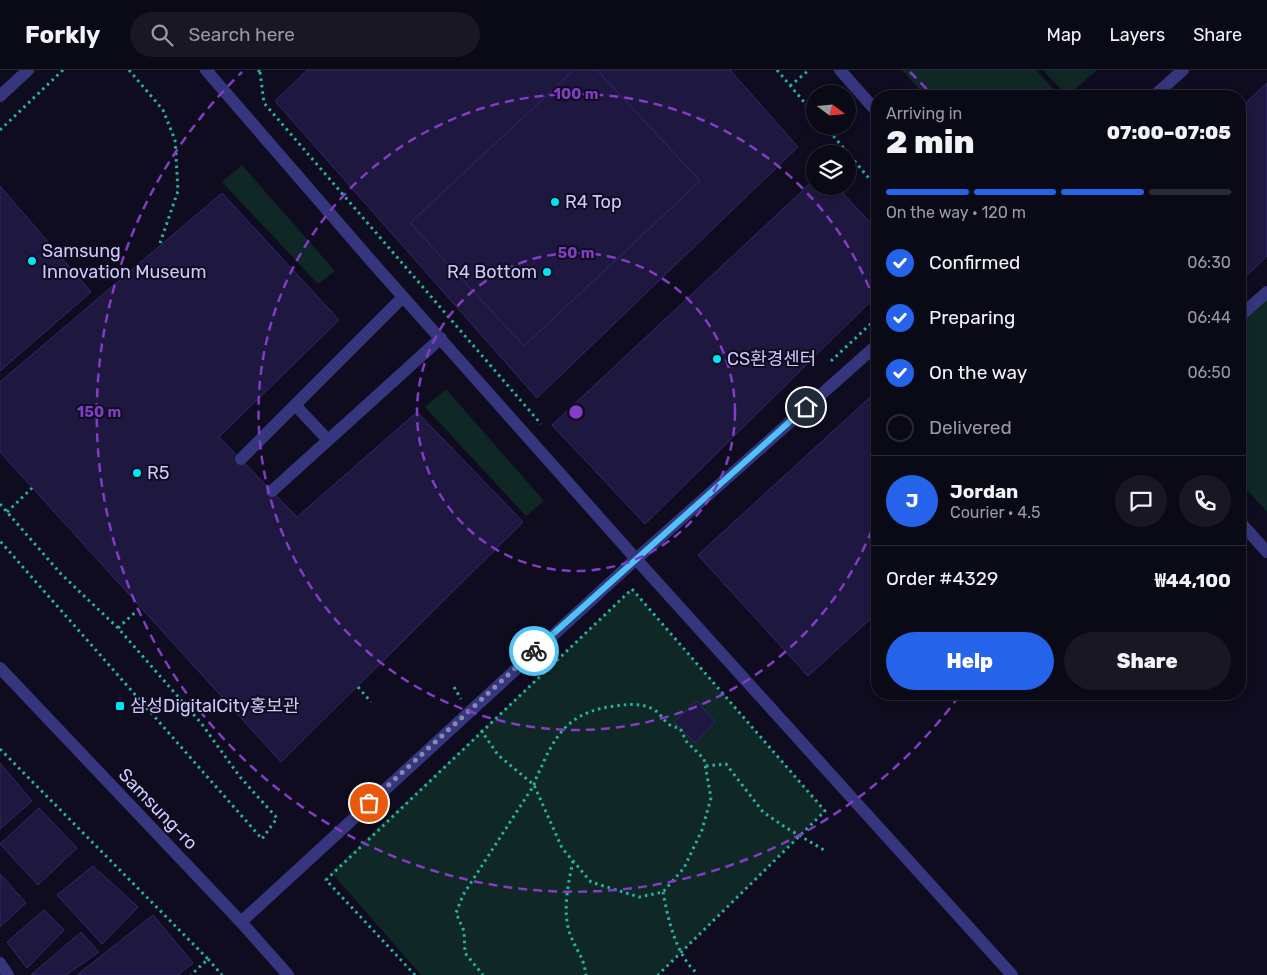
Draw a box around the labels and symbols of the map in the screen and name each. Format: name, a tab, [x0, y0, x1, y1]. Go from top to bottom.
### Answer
text: 100 m	[554, 85, 598, 103]
north arrow	[806, 85, 856, 135]
place label: R4 Top	[565, 191, 622, 213]
marker: R4 Top	[549, 196, 561, 208]
place label: Samsung Innovation Museum	[42, 240, 206, 283]
text: 50 m	[558, 244, 594, 262]
marker: Samsung Innovation Museum	[26, 255, 38, 267]
place label: R4 Bottom	[447, 261, 537, 283]
marker: R4 Bottom	[541, 266, 553, 278]
place label: CS환경센터	[727, 348, 816, 370]
marker: CS환경센터	[711, 353, 723, 365]
pin	[785, 386, 827, 428]
text: 150 m	[77, 403, 121, 421]
centre of rings	[567, 403, 585, 421]
place label: R5	[147, 462, 169, 484]
marker: R5	[131, 467, 143, 479]
courier	[509, 626, 559, 676]
place label: 삼성DigitalCity홍보관	[130, 695, 300, 717]
marker: 삼성DigitalCity홍보관	[114, 700, 126, 712]
street label: Samsung-ro	[114, 764, 202, 854]
pin	[348, 782, 390, 824]

